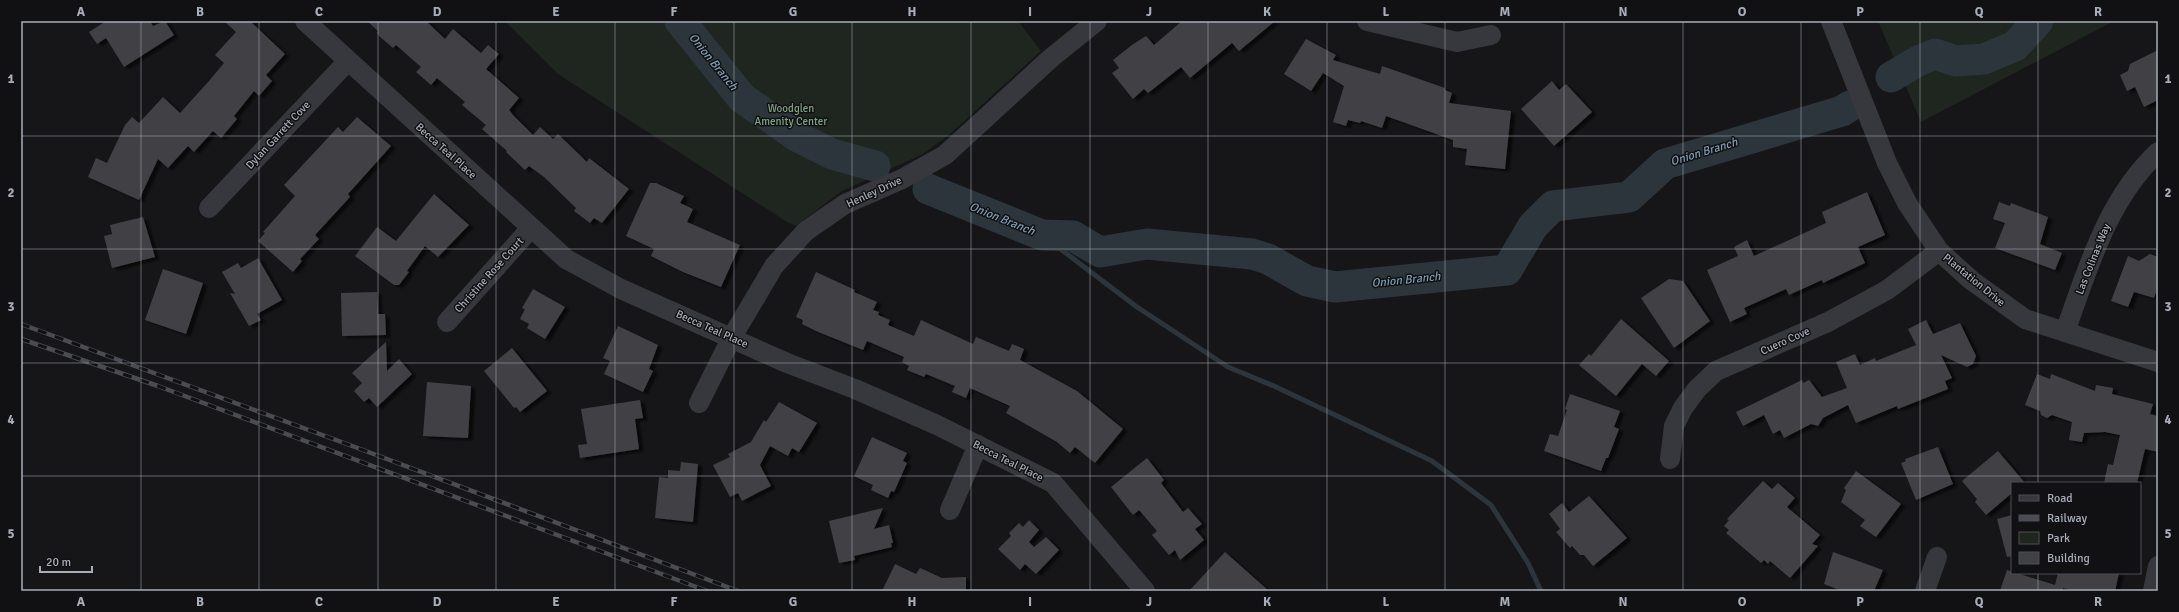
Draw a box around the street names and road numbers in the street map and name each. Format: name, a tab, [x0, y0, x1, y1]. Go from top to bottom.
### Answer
street label: Dylan Garrett Cove	[243, 98, 313, 172]
street label: Becca Teal Place	[413, 120, 479, 182]
street label: Henley Drive	[844, 174, 904, 210]
street label: Las Colinas Way	[2073, 221, 2113, 296]
street label: Christine Rose Court	[452, 235, 526, 315]
street label: Plantation Drive	[1940, 251, 2008, 309]
street label: Becca Teal Place	[674, 307, 750, 351]
street label: Cuero Cove	[1758, 324, 1812, 358]
street label: Becca Teal Place	[971, 438, 1045, 484]

